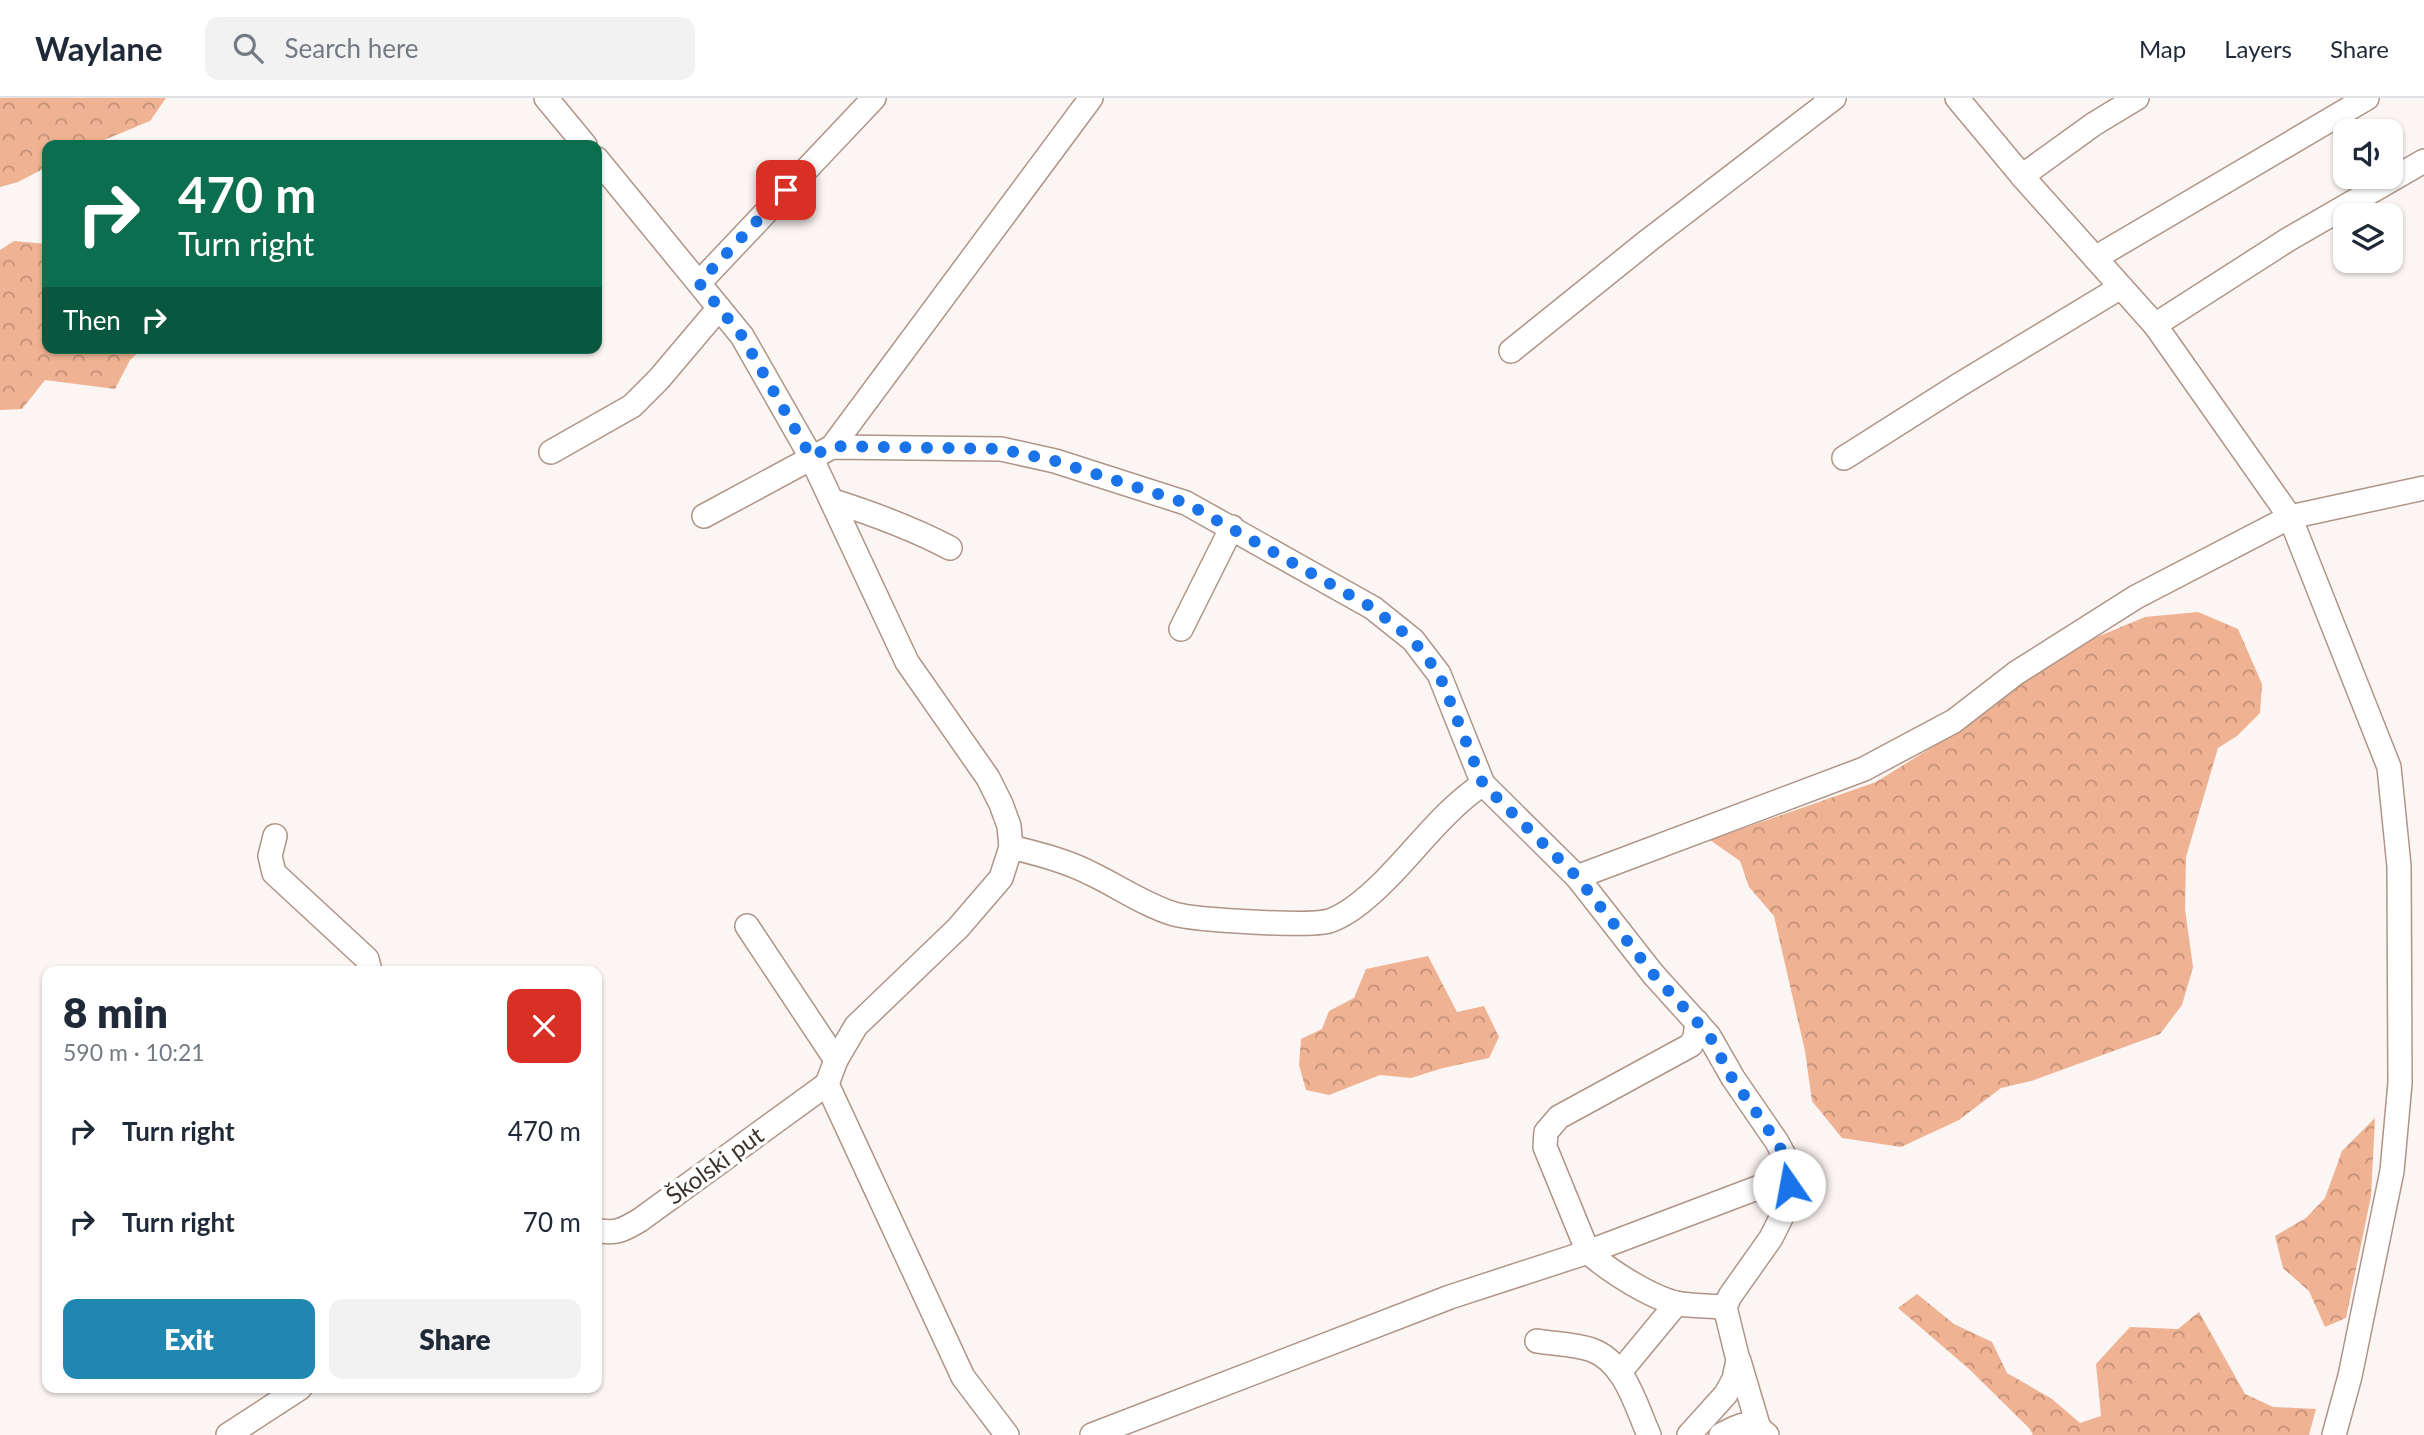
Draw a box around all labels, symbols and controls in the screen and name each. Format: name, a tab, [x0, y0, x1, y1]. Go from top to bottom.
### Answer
search box	[205, 17, 695, 80]
text: Waylane	[35, 28, 163, 68]
icon: search	[229, 29, 267, 67]
text: Search here	[285, 32, 419, 64]
text: Map	[2139, 34, 2186, 63]
text: Layers	[2224, 34, 2292, 63]
text: Share	[2330, 34, 2389, 63]
map controls	[2333, 119, 2403, 273]
button: sound	[2333, 119, 2403, 189]
pin	[756, 160, 816, 220]
text: 470 m	[178, 165, 316, 223]
icon: right	[63, 168, 154, 259]
icon: arrive	[767, 171, 805, 209]
button: layers	[2333, 203, 2403, 273]
text: Turn right	[178, 224, 314, 263]
icon: right	[135, 301, 173, 339]
text: Then	[63, 304, 121, 336]
text: 8 min	[63, 987, 168, 1037]
button: close	[507, 989, 581, 1063]
text: 590 m · 10:21	[63, 1038, 205, 1066]
icon: right	[63, 1112, 101, 1150]
text: Turn right	[122, 1115, 235, 1147]
text: 470 m	[508, 1115, 581, 1147]
street label: Školski put	[660, 1119, 769, 1210]
position arrow	[1752, 1148, 1826, 1222]
icon: right	[63, 1203, 101, 1241]
text: Turn right	[122, 1206, 235, 1238]
text: 70 m	[523, 1206, 581, 1238]
button: Exit	[63, 1299, 315, 1379]
button: Share	[329, 1299, 581, 1379]

